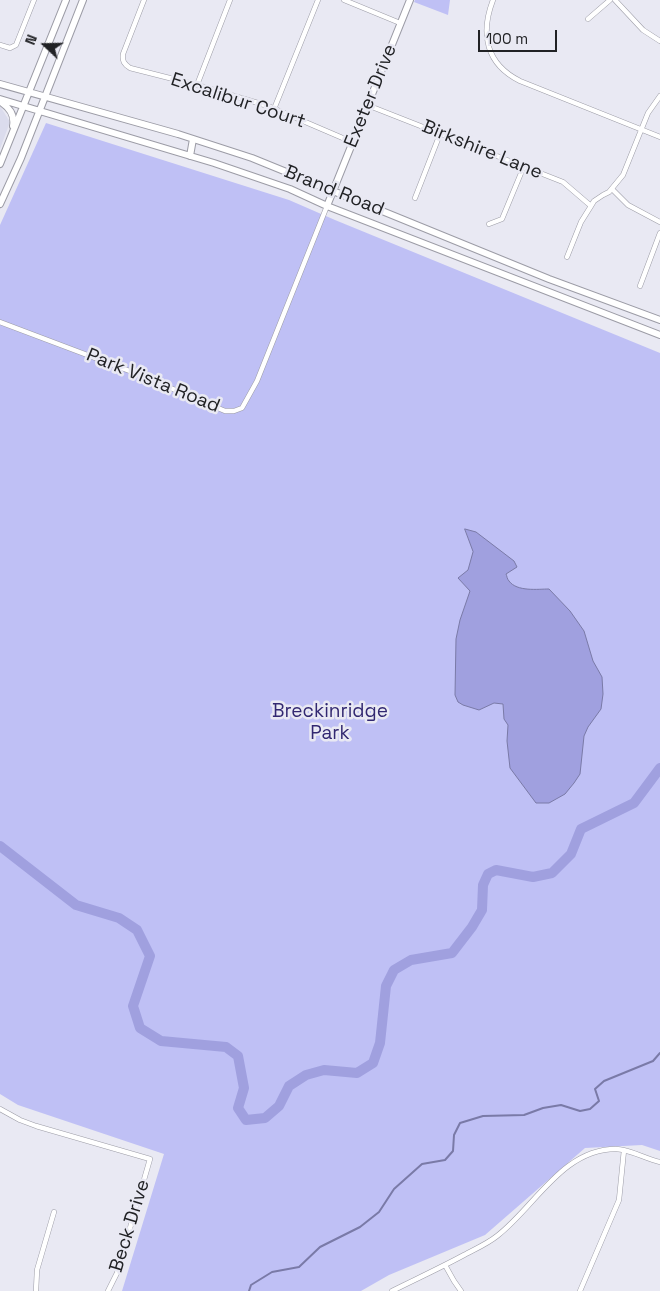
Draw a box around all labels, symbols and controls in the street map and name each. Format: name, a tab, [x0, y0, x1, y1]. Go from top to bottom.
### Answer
north arrow	[20, 20, 70, 70]
scale bar	[480, 20, 559, 52]
text: 100 m	[486, 29, 528, 48]
text: N	[21, 32, 41, 47]
street label: Exeter Drive	[340, 41, 402, 151]
street label: Excalibur Court	[168, 68, 308, 134]
street label: Birkshire Lane	[418, 115, 546, 185]
street label: Brand Road	[281, 161, 387, 221]
street label: Park Vista Road	[83, 344, 223, 418]
park label: Breckinridge Park	[272, 701, 388, 745]
street label: Beck Drive	[105, 1177, 155, 1275]

